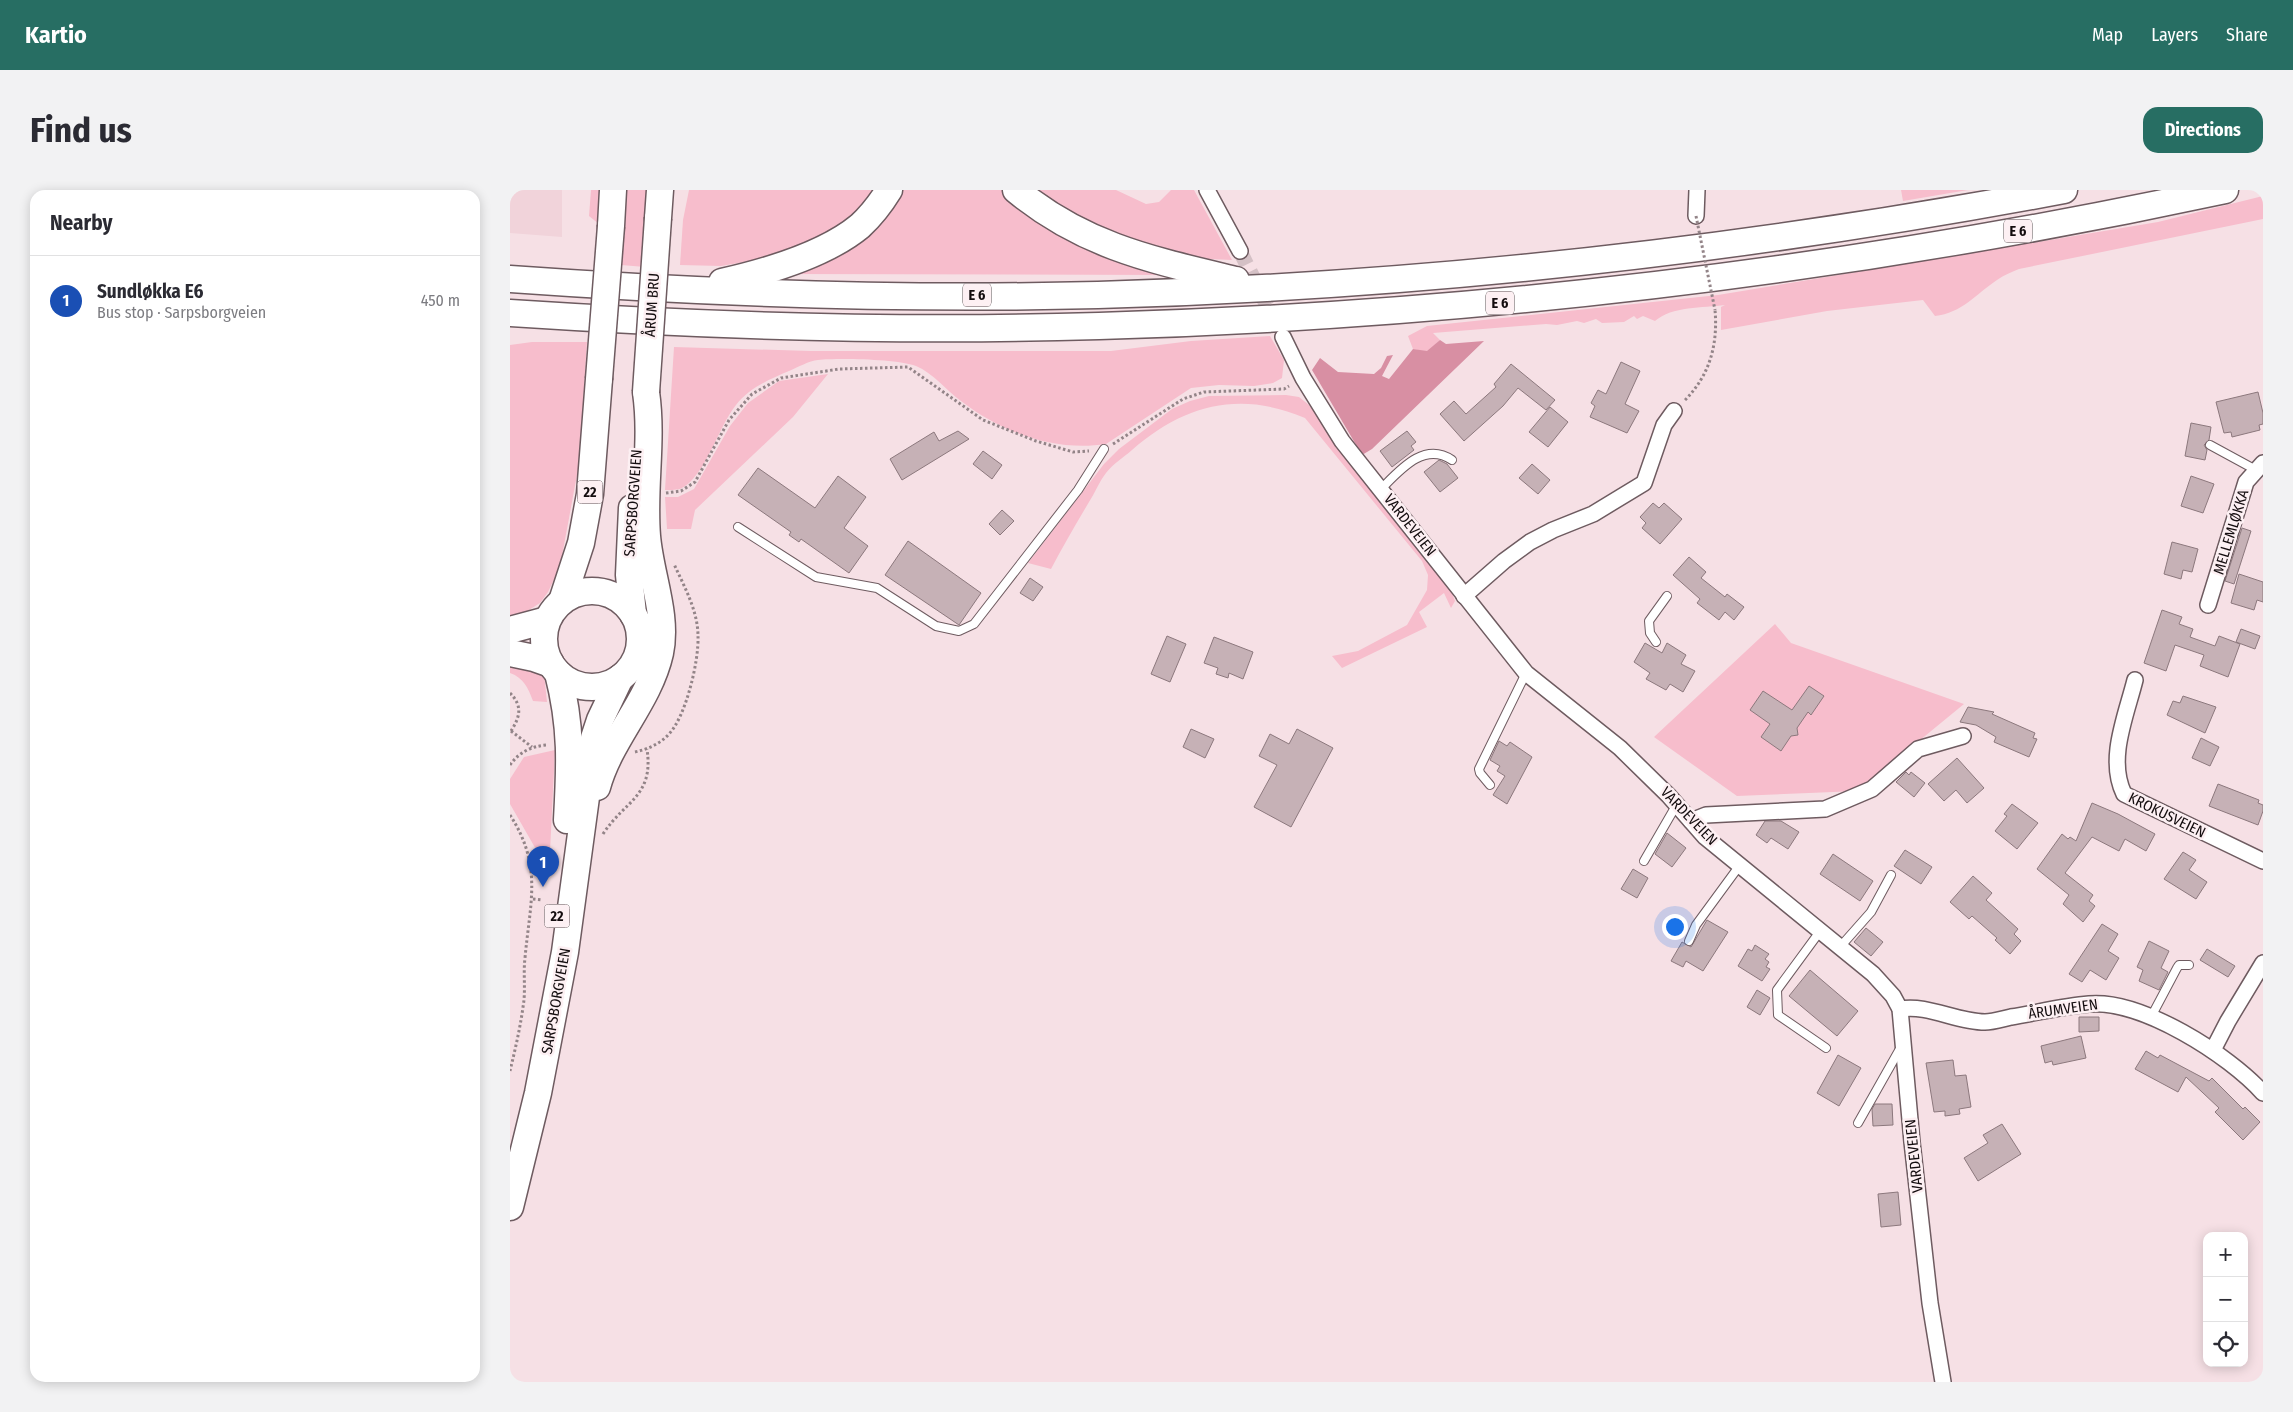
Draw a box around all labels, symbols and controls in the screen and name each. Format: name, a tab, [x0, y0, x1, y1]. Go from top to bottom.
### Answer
text: Kartio	[25, 21, 87, 49]
text: Map	[2092, 24, 2123, 46]
text: Layers	[2151, 24, 2198, 46]
text: Share	[2226, 24, 2268, 46]
button: Directions	[2143, 107, 2263, 153]
text: Find us	[30, 109, 132, 151]
text: Nearby	[50, 210, 112, 236]
road number: E 6	[2004, 219, 2032, 242]
street label: ÅRUM BRU	[641, 272, 663, 338]
text: Sundløkka E6	[97, 280, 203, 303]
road number: E 6	[963, 284, 991, 306]
text: 1	[63, 291, 69, 310]
text: 450 m	[421, 291, 460, 310]
road number: E 6	[1486, 292, 1514, 315]
text: Bus stop · Sarpsborgveien	[97, 303, 266, 322]
street label: SARPSBORGVEIEN	[620, 449, 646, 557]
road number: 22	[578, 480, 602, 504]
street label: MELLEMLØKKA	[2210, 487, 2252, 577]
street label: VARDEVEIEN	[1380, 490, 1440, 560]
street label: VARDEVEIEN	[1657, 783, 1721, 849]
street label: KROKUSVEIEN	[2125, 789, 2209, 841]
pin: 1	[527, 846, 559, 887]
road number: 22	[544, 904, 570, 928]
your location	[1662, 914, 1688, 940]
street label: SARPSBORGVEIEN	[538, 947, 574, 1055]
street label: ÅRUMVEIEN	[2027, 995, 2099, 1023]
street label: VARDEVEIEN	[1901, 1118, 1927, 1194]
map controls	[2203, 1232, 2248, 1367]
button: +	[2203, 1232, 2248, 1277]
button: −	[2203, 1277, 2248, 1322]
button: locate	[2203, 1322, 2248, 1367]

